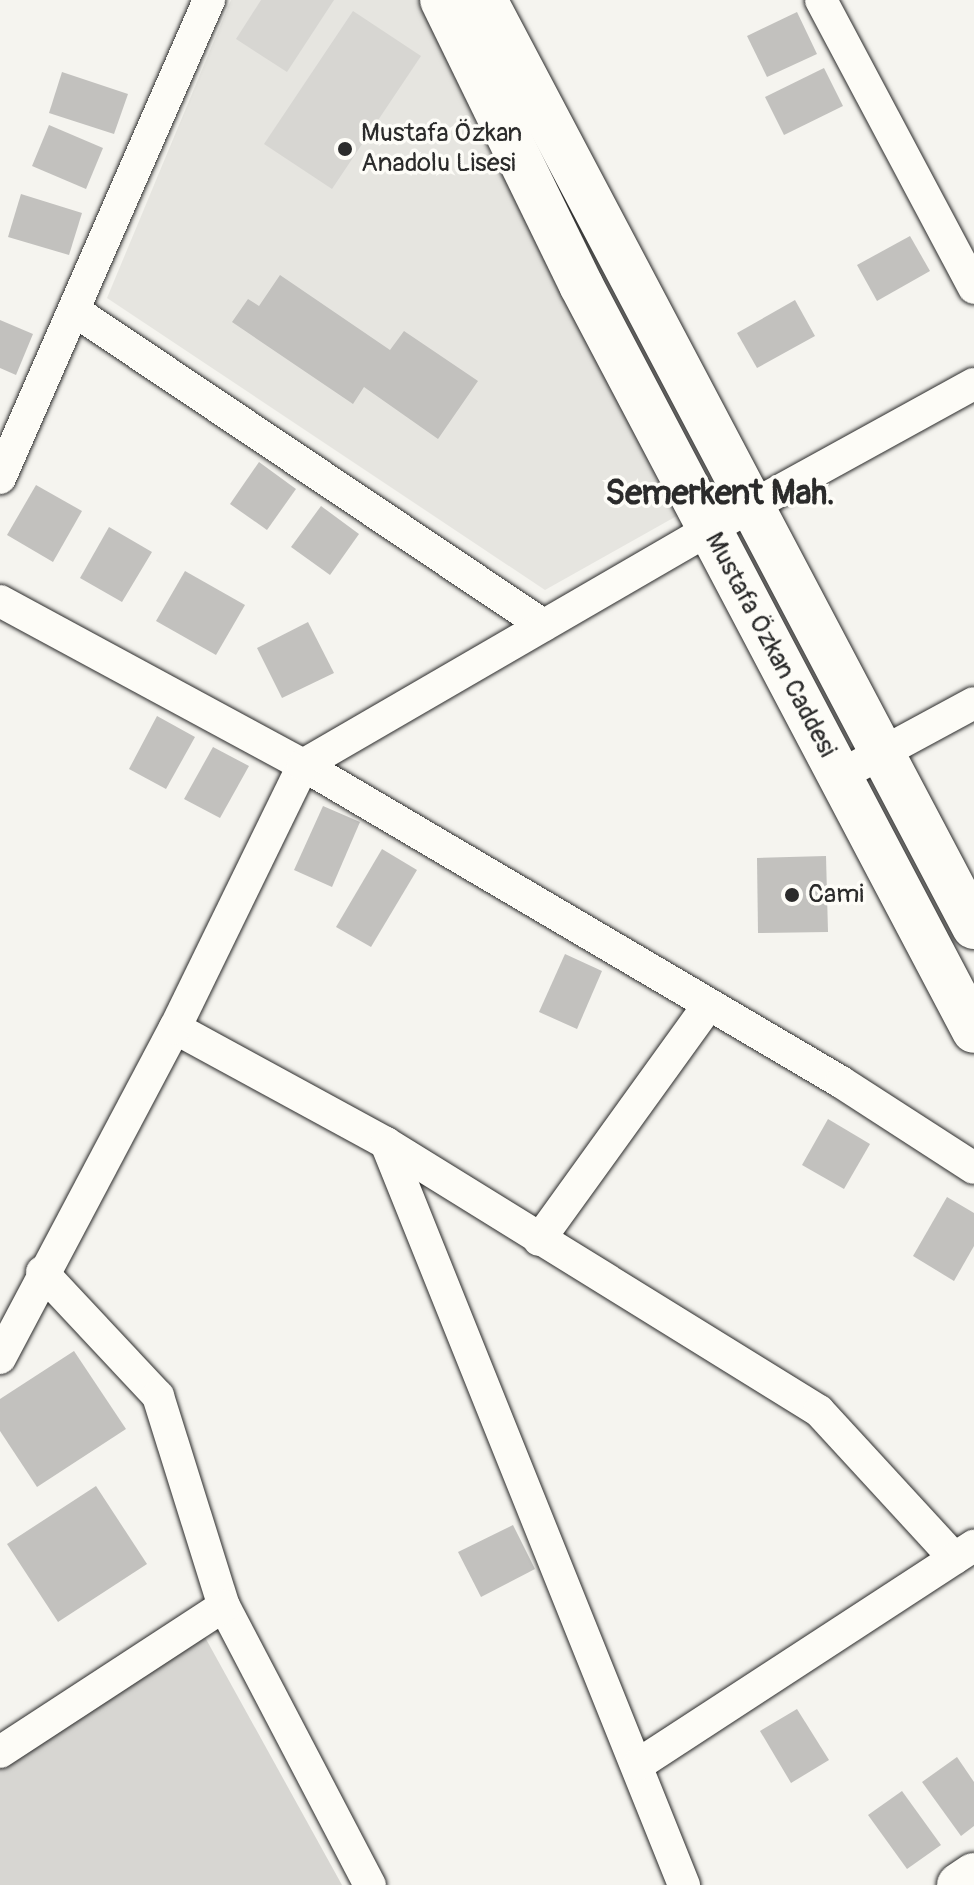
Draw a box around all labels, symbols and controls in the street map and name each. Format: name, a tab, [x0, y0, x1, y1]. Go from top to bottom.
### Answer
place label: Mustafa Özkan Anadolu Lisesi	[361, 118, 522, 180]
marker: Mustafa Özkan Anadolu Lisesi	[336, 140, 354, 158]
district label: Semerkent Mah.	[605, 474, 835, 514]
street label: Mustafa Özkan Caddesi	[698, 527, 842, 763]
place label: Cami	[808, 879, 864, 911]
marker: Cami	[783, 886, 801, 904]

